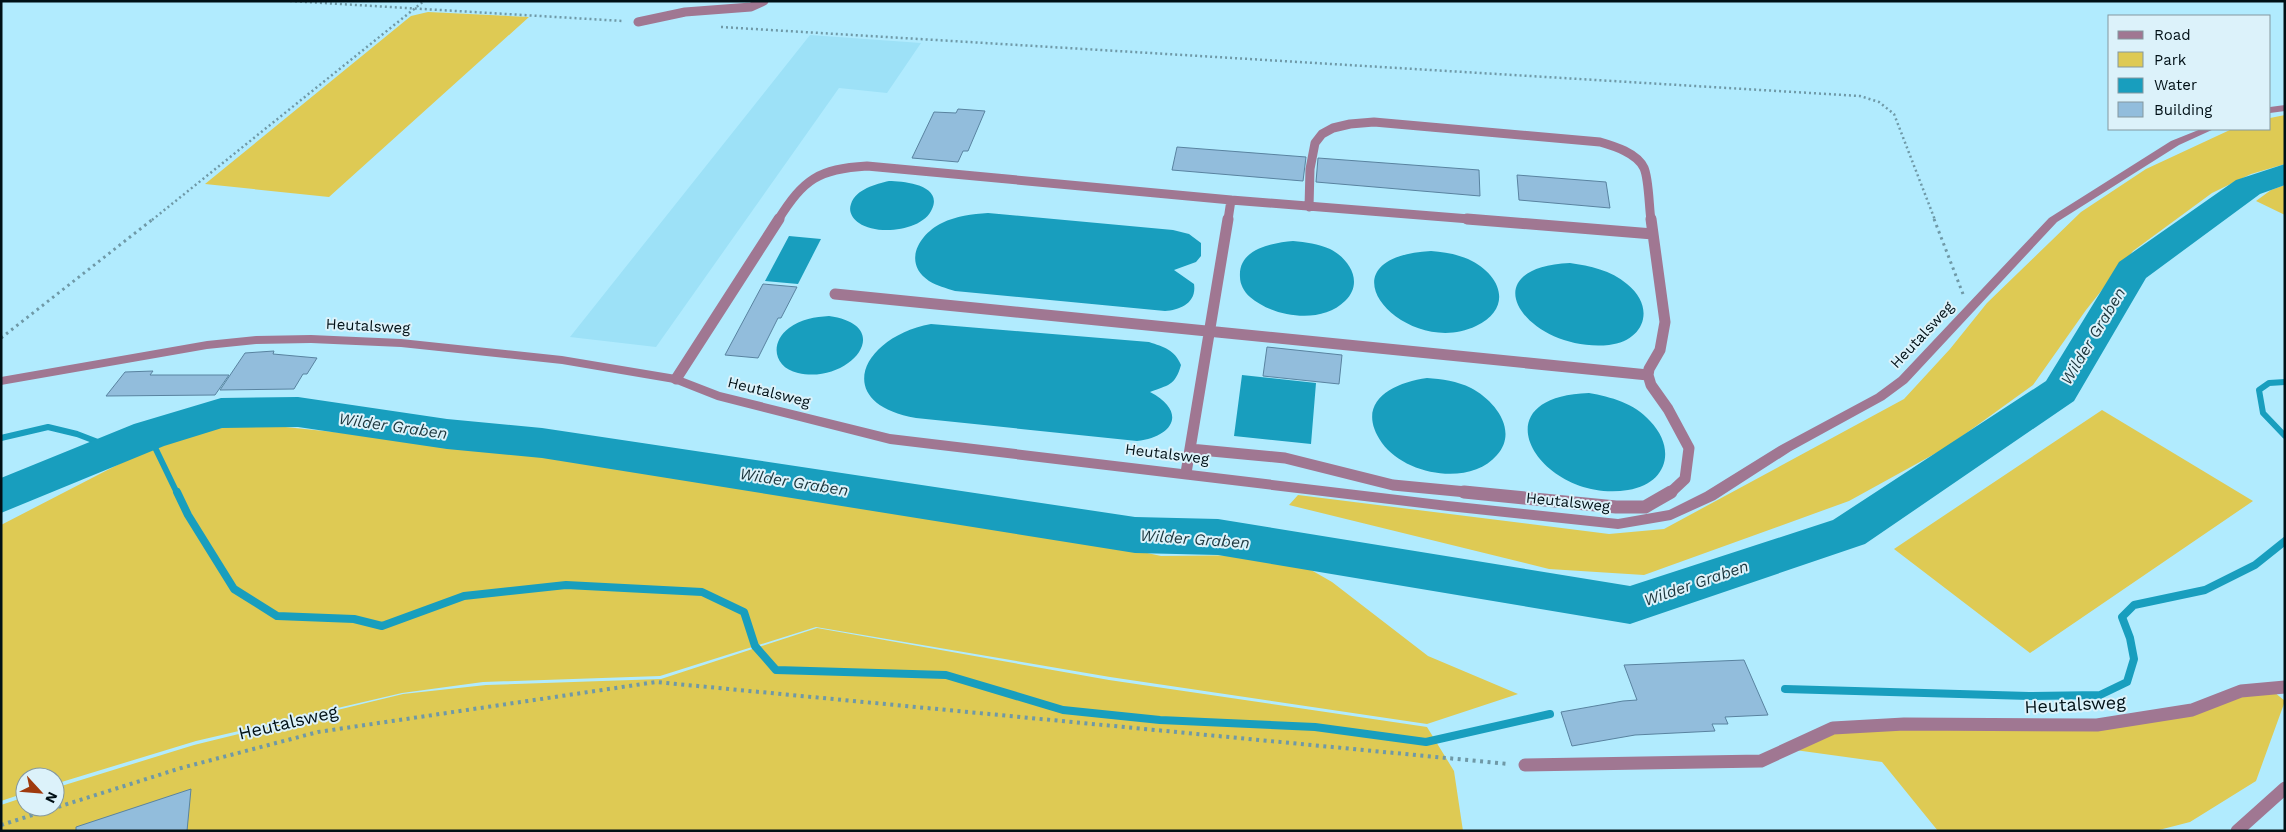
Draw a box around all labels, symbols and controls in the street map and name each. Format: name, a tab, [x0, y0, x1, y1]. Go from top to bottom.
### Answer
legend	[2108, 15, 2271, 130]
text: Road	[2154, 26, 2191, 44]
text: Park	[2154, 51, 2187, 69]
text: Water	[2154, 76, 2197, 94]
text: Building	[2154, 101, 2212, 119]
water label: Wilder Graben	[2057, 284, 2129, 388]
street label: Heutalsweg	[1887, 298, 1957, 372]
street label: Heutalsweg	[325, 315, 411, 337]
street label: Heutalsweg	[726, 373, 812, 411]
water label: Wilder Graben	[337, 409, 449, 443]
street label: Heutalsweg	[1124, 440, 1210, 468]
water label: Wilder Graben	[738, 464, 850, 500]
street label: Heutalsweg	[1525, 489, 1611, 515]
water label: Wilder Graben	[1140, 526, 1250, 552]
water label: Wilder Graben	[1641, 556, 1751, 610]
street label: Heutalsweg	[2024, 691, 2127, 717]
street label: Heutalsweg	[236, 700, 340, 744]
north arrow	[15, 767, 65, 817]
text: N	[42, 790, 61, 806]

